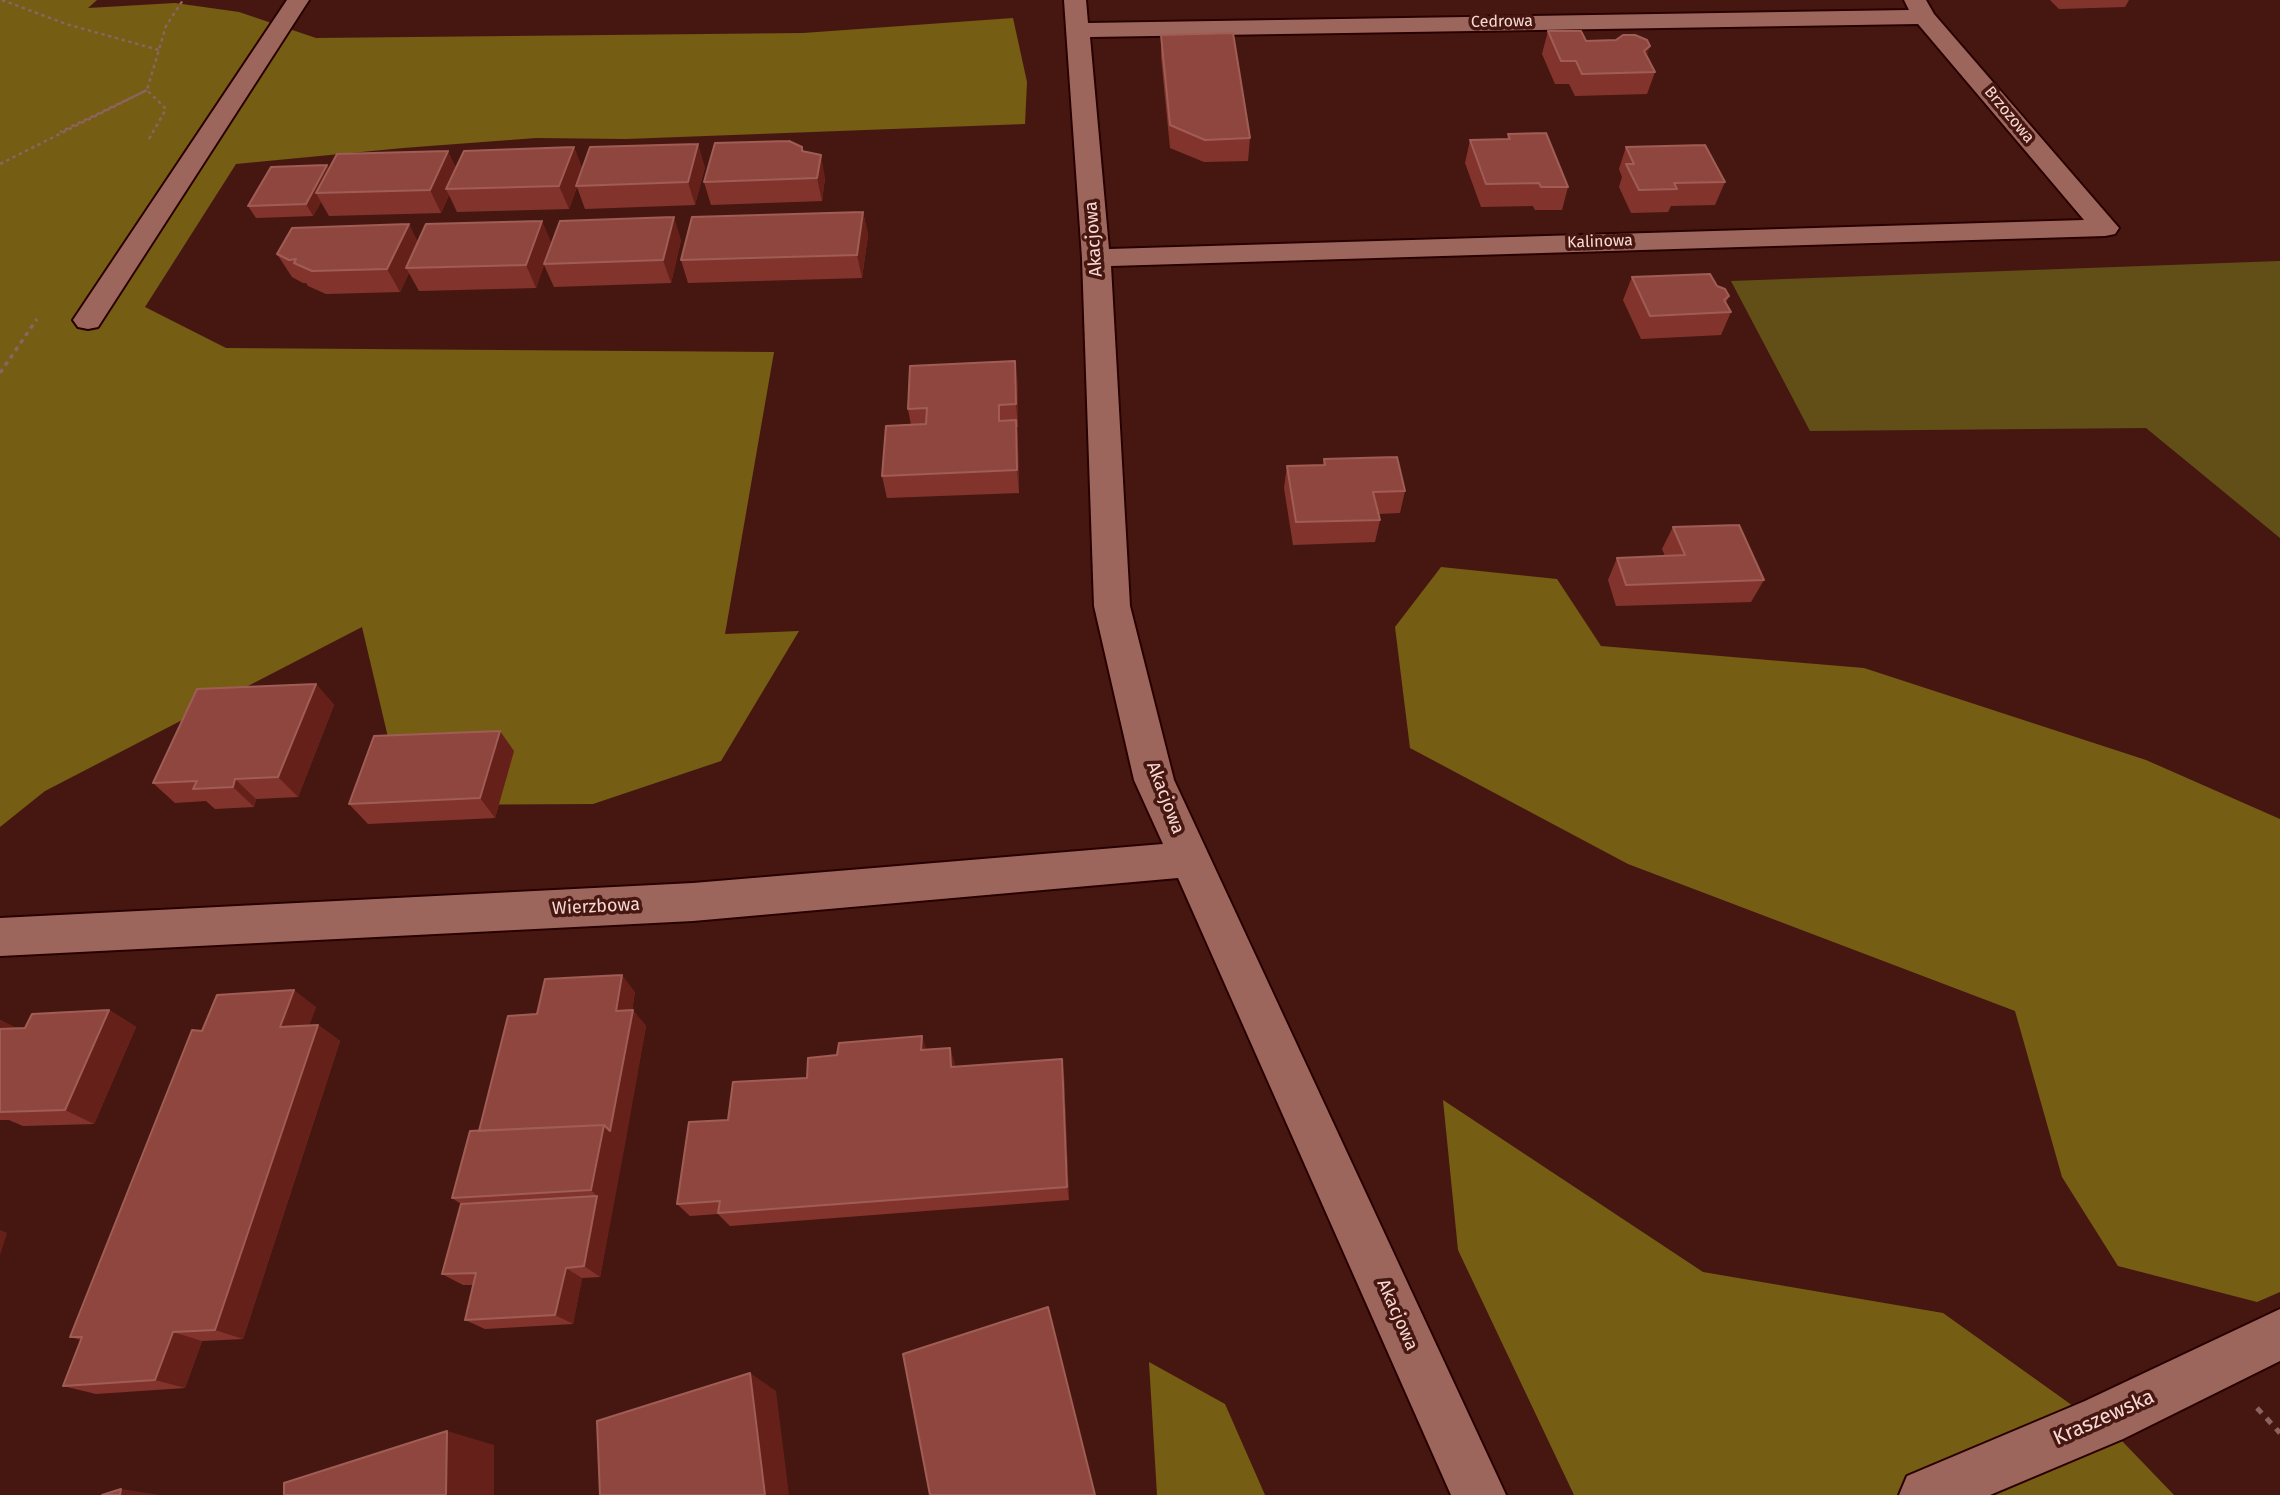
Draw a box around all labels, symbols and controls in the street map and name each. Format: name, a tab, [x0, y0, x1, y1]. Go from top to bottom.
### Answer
street label: Cedrowa	[1471, 12, 1533, 32]
street label: Brzozowa	[1980, 83, 2038, 147]
street label: Akacjowa	[1081, 200, 1107, 278]
street label: Kalinowa	[1567, 231, 1633, 253]
street label: Akacjowa	[1141, 759, 1189, 837]
street label: Wierzbowa	[551, 894, 641, 920]
street label: Akacjowa	[1372, 1276, 1422, 1354]
street label: Kraszewska	[2050, 1385, 2158, 1451]

